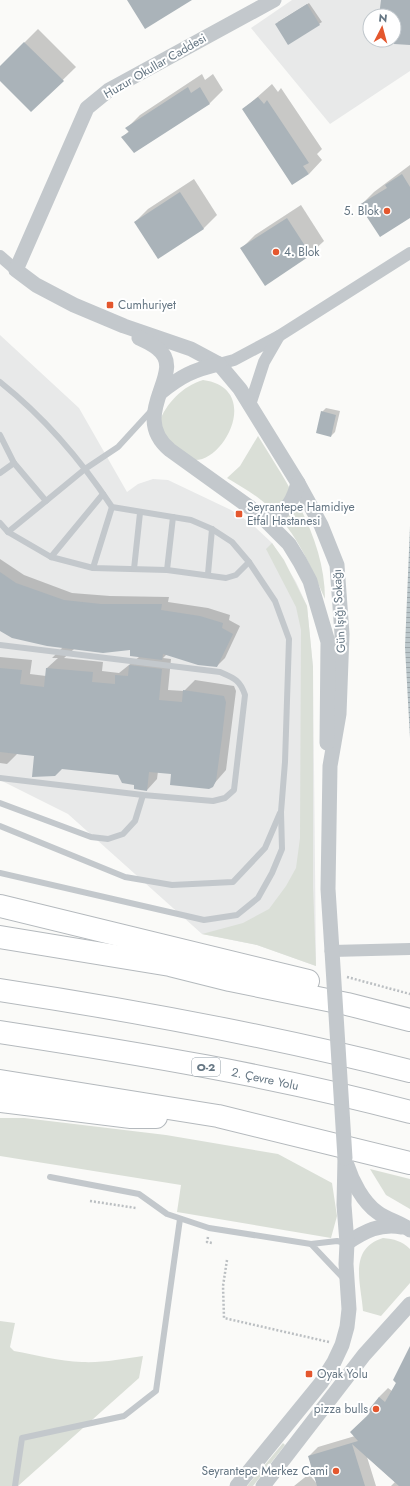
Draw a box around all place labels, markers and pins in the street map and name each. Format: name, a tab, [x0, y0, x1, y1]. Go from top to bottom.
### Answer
place label: 5. Blok	[344, 202, 380, 220]
marker: 5. Blok	[382, 206, 392, 216]
place label: 4. Blok	[284, 243, 320, 261]
marker: 4. Blok	[271, 247, 281, 257]
place label: Cumhuriyet	[118, 296, 176, 314]
marker: Cumhuriyet	[105, 300, 115, 310]
place label: Seyrantepe Hamidiye Etfal Hastanesi	[247, 498, 355, 530]
marker: Seyrantepe Hamidiye Etfal Hastanesi	[234, 509, 244, 519]
place label: Oyak Yolu	[317, 1365, 368, 1383]
marker: Oyak Yolu	[304, 1369, 314, 1379]
place label: pizza bulls	[314, 1400, 368, 1418]
marker: pizza bulls	[371, 1404, 381, 1414]
place label: Seyrantepe Merkez Cami	[202, 1462, 328, 1480]
marker: Seyrantepe Merkez Cami	[331, 1466, 341, 1476]

